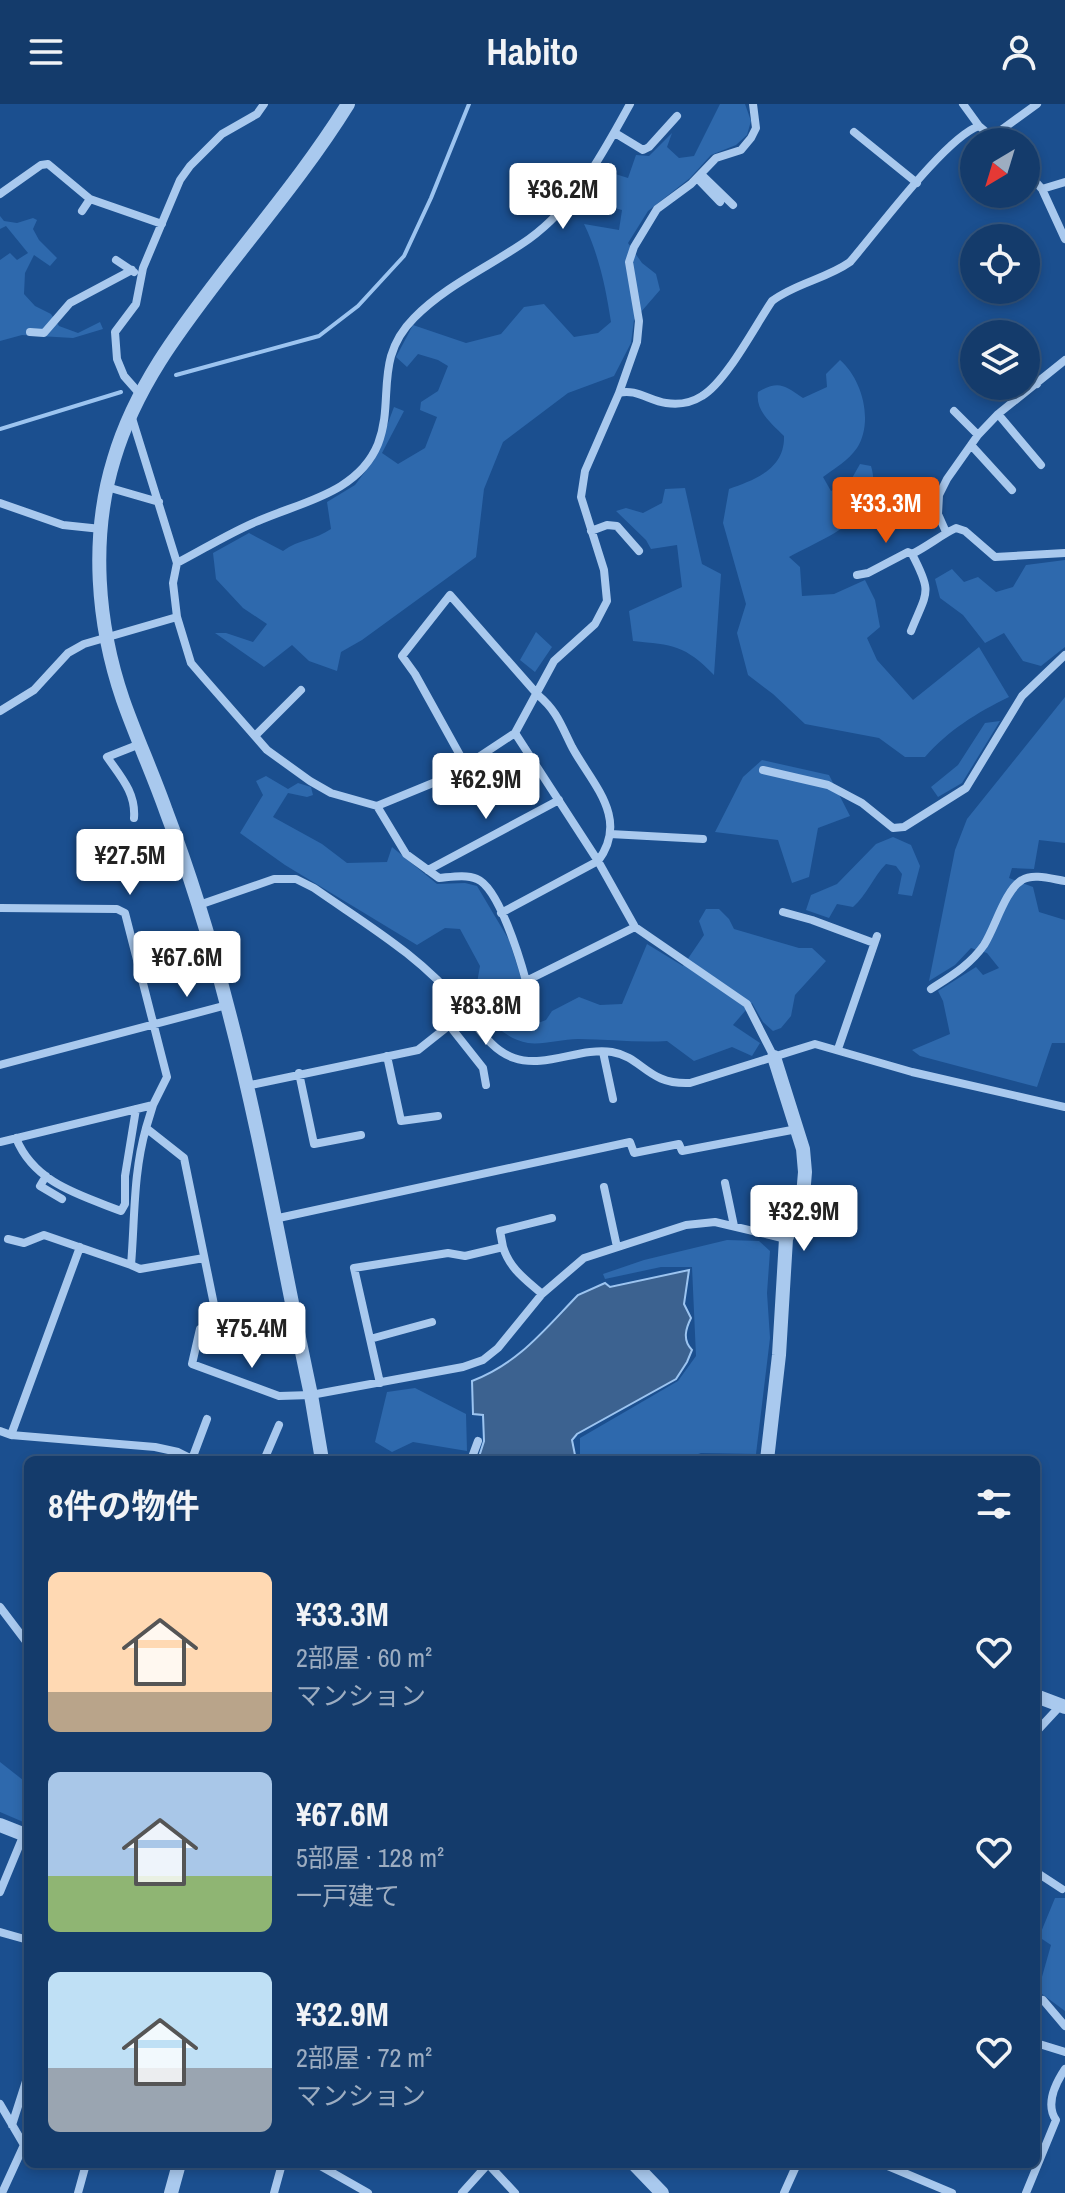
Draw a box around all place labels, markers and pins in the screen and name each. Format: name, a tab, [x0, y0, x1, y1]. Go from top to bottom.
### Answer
pin: ¥36.2M	[498, 163, 628, 231]
pin: ¥33.3M	[821, 477, 951, 545]
pin: ¥62.9M	[421, 753, 551, 821]
pin: ¥27.5M	[65, 829, 195, 897]
pin: ¥67.6M	[122, 931, 252, 999]
pin: ¥83.8M	[421, 979, 551, 1047]
pin: ¥32.9M	[739, 1185, 869, 1253]
pin: ¥75.4M	[187, 1302, 317, 1370]

